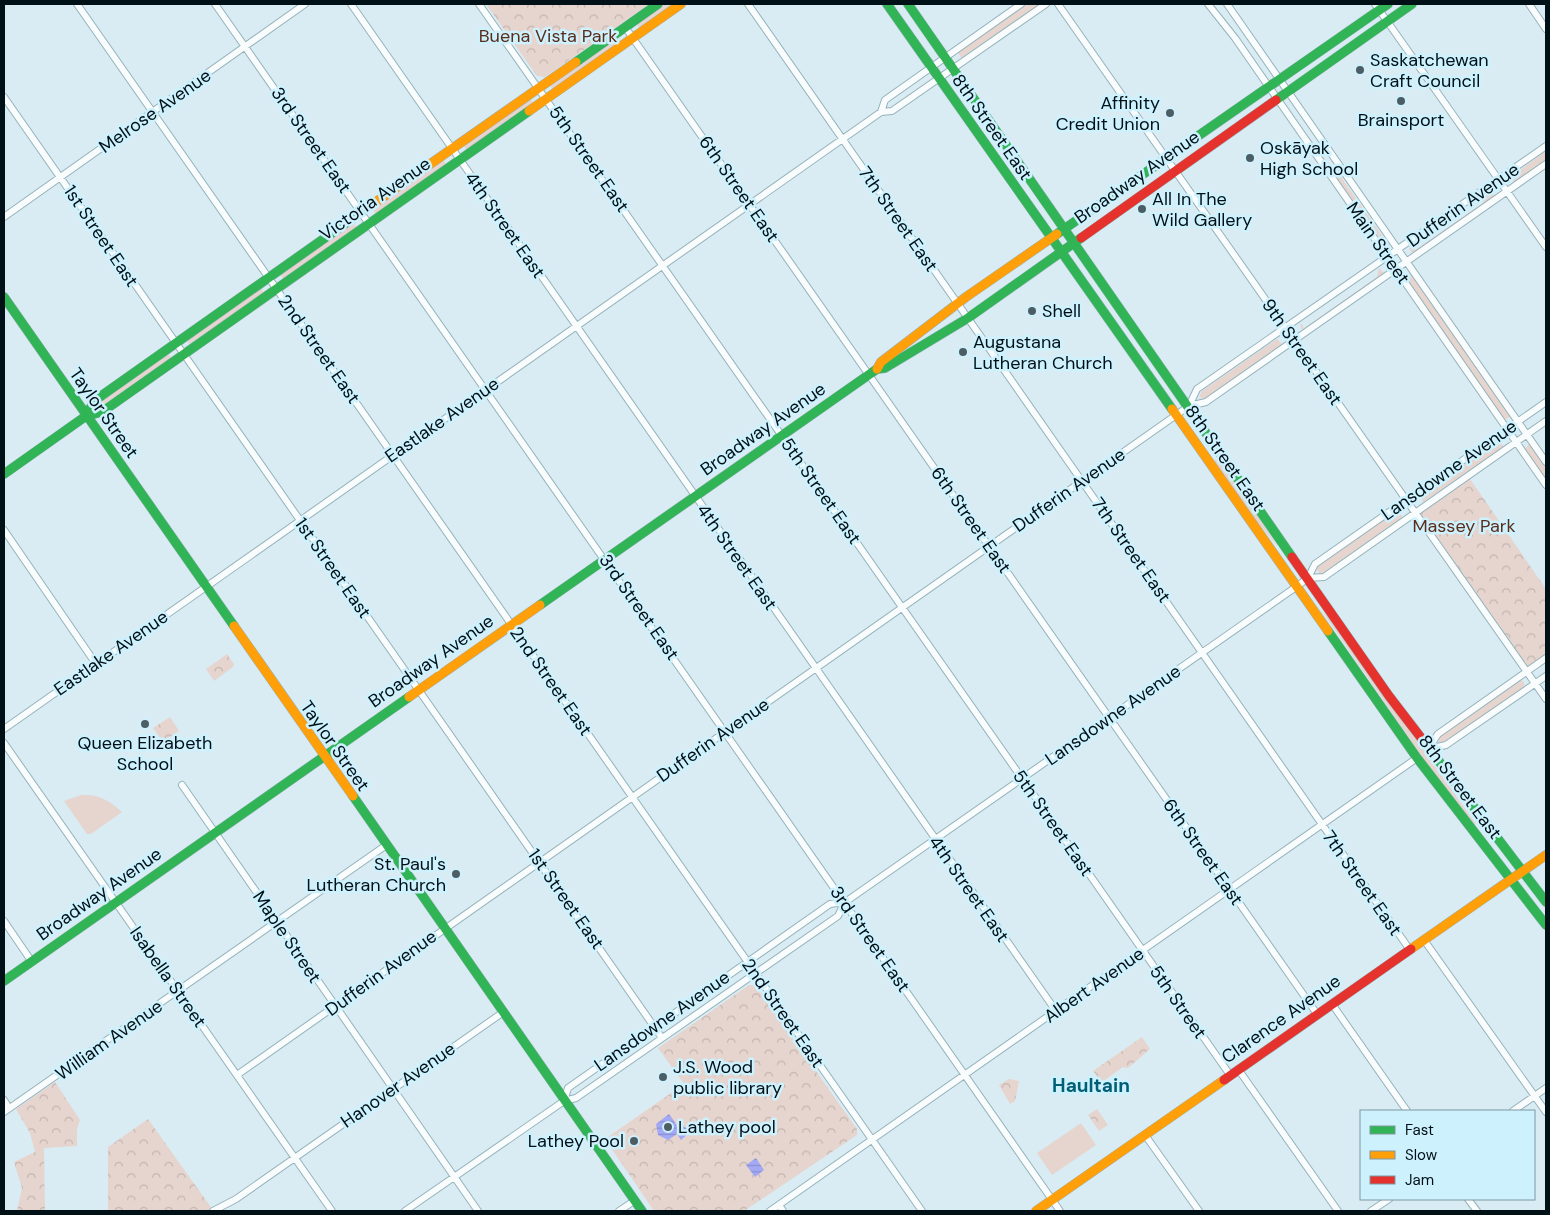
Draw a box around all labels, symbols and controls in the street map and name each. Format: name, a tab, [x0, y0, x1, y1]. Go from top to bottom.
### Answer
park label: Buena Vista Park	[479, 24, 617, 48]
place label: Saskatchewan Craft Council	[1370, 48, 1489, 93]
street label: Melrose Avenue	[94, 63, 216, 159]
marker: Saskatchewan Craft Council	[1354, 64, 1366, 76]
street label: 8th Street East	[946, 69, 1038, 185]
street label: 3rd Street East	[265, 82, 357, 198]
place label: Affinity Credit Union	[1056, 91, 1160, 136]
marker: Brainsport	[1395, 95, 1407, 107]
street label: 5th Street East	[543, 101, 635, 217]
marker: Affinity Credit Union	[1164, 107, 1176, 119]
place label: Brainsport	[1358, 108, 1444, 132]
street label: Broadway Avenue	[1070, 125, 1204, 229]
street label: 6th Street East	[693, 131, 785, 247]
place label: Oskāyak High School	[1260, 136, 1358, 181]
street label: Victoria Avenue	[315, 152, 435, 246]
marker: Oskāyak High School	[1244, 152, 1256, 164]
street label: Dufferin Avenue	[1402, 157, 1524, 253]
street label: 7th Street East	[853, 162, 943, 276]
street label: 4th Street East	[459, 167, 551, 283]
street label: 1st Street East	[58, 181, 144, 291]
place label: All In The Wild Gallery	[1152, 187, 1252, 232]
street label: Main Street	[1341, 197, 1415, 289]
marker: All In The Wild Gallery	[1136, 203, 1148, 215]
street label: 2nd Street East	[272, 290, 366, 408]
street label: 9th Street East	[1256, 294, 1348, 410]
place label: Shell	[1042, 299, 1081, 323]
marker: Shell	[1026, 305, 1038, 317]
place label: Augustana Lutheran Church	[973, 330, 1113, 375]
marker: Augustana Lutheran Church	[957, 346, 969, 358]
street label: Taylor Street	[64, 363, 144, 463]
street label: Eastlake Avenue	[380, 372, 504, 468]
street label: Broadway Avenue	[696, 377, 830, 481]
street label: 8th Street East	[1179, 400, 1271, 516]
street label: Lansdowne Avenue	[1376, 414, 1522, 526]
street label: 5th Street East	[775, 433, 867, 549]
street label: Dufferin Avenue	[1008, 442, 1130, 538]
street label: 6th Street East	[925, 462, 1017, 578]
street label: 7th Street East	[1086, 493, 1176, 607]
street label: 4th Street East	[691, 499, 783, 615]
street label: 1st Street East	[289, 513, 377, 623]
park label: Massey Park	[1412, 514, 1516, 538]
street label: 3rd Street East	[593, 549, 685, 665]
street label: Eastlake Avenue	[49, 605, 173, 701]
street label: Broadway Avenue	[364, 609, 498, 713]
street label: 2nd Street East	[504, 622, 598, 740]
street label: Lansdowne Avenue	[1040, 659, 1186, 771]
street label: Dufferin Avenue	[652, 692, 774, 788]
street label: Taylor Street	[295, 696, 375, 796]
marker: Queen Elizabeth School	[139, 718, 151, 730]
street label: 8th Street East	[1413, 730, 1507, 844]
place label: Queen Elizabeth School	[78, 731, 212, 776]
street label: 5th Street East	[1007, 765, 1099, 881]
street label: 6th Street East	[1157, 794, 1249, 910]
street label: 7th Street East	[1317, 826, 1407, 940]
street label: 4th Street East	[923, 831, 1015, 947]
street label: Broadway Avenue	[32, 842, 166, 946]
street label: 1st Street East	[522, 844, 610, 954]
place label: St. Paul's Lutheran Church	[306, 852, 446, 897]
marker: St. Paul's Lutheran Church	[450, 868, 462, 880]
street label: 3rd Street East	[824, 881, 916, 997]
street label: Maple Street	[247, 886, 327, 988]
street label: Isabella Street	[124, 922, 212, 1032]
street label: Dufferin Avenue	[321, 924, 441, 1022]
street label: Albert Avenue	[1039, 942, 1149, 1028]
street label: 2nd Street East	[736, 954, 830, 1072]
street label: 5th Street	[1144, 961, 1212, 1043]
street label: Lansdowne Avenue	[589, 965, 735, 1077]
street label: Clarence Avenue	[1217, 969, 1345, 1069]
street label: William Avenue	[51, 994, 167, 1086]
street label: Hanover Avenue	[336, 1037, 460, 1133]
place label: J.S. Wood public library	[673, 1055, 782, 1100]
marker: J.S. Wood public library	[657, 1071, 669, 1083]
district label: Haultain	[1052, 1073, 1130, 1098]
legend	[1360, 1110, 1535, 1200]
place label: Lathey pool	[678, 1115, 776, 1139]
text: Fast	[1405, 1120, 1434, 1140]
marker: Lathey pool	[662, 1121, 674, 1133]
place label: Lathey Pool	[528, 1129, 624, 1153]
marker: Lathey Pool	[628, 1135, 640, 1147]
text: Slow	[1405, 1145, 1438, 1165]
text: Jam	[1405, 1170, 1434, 1190]

